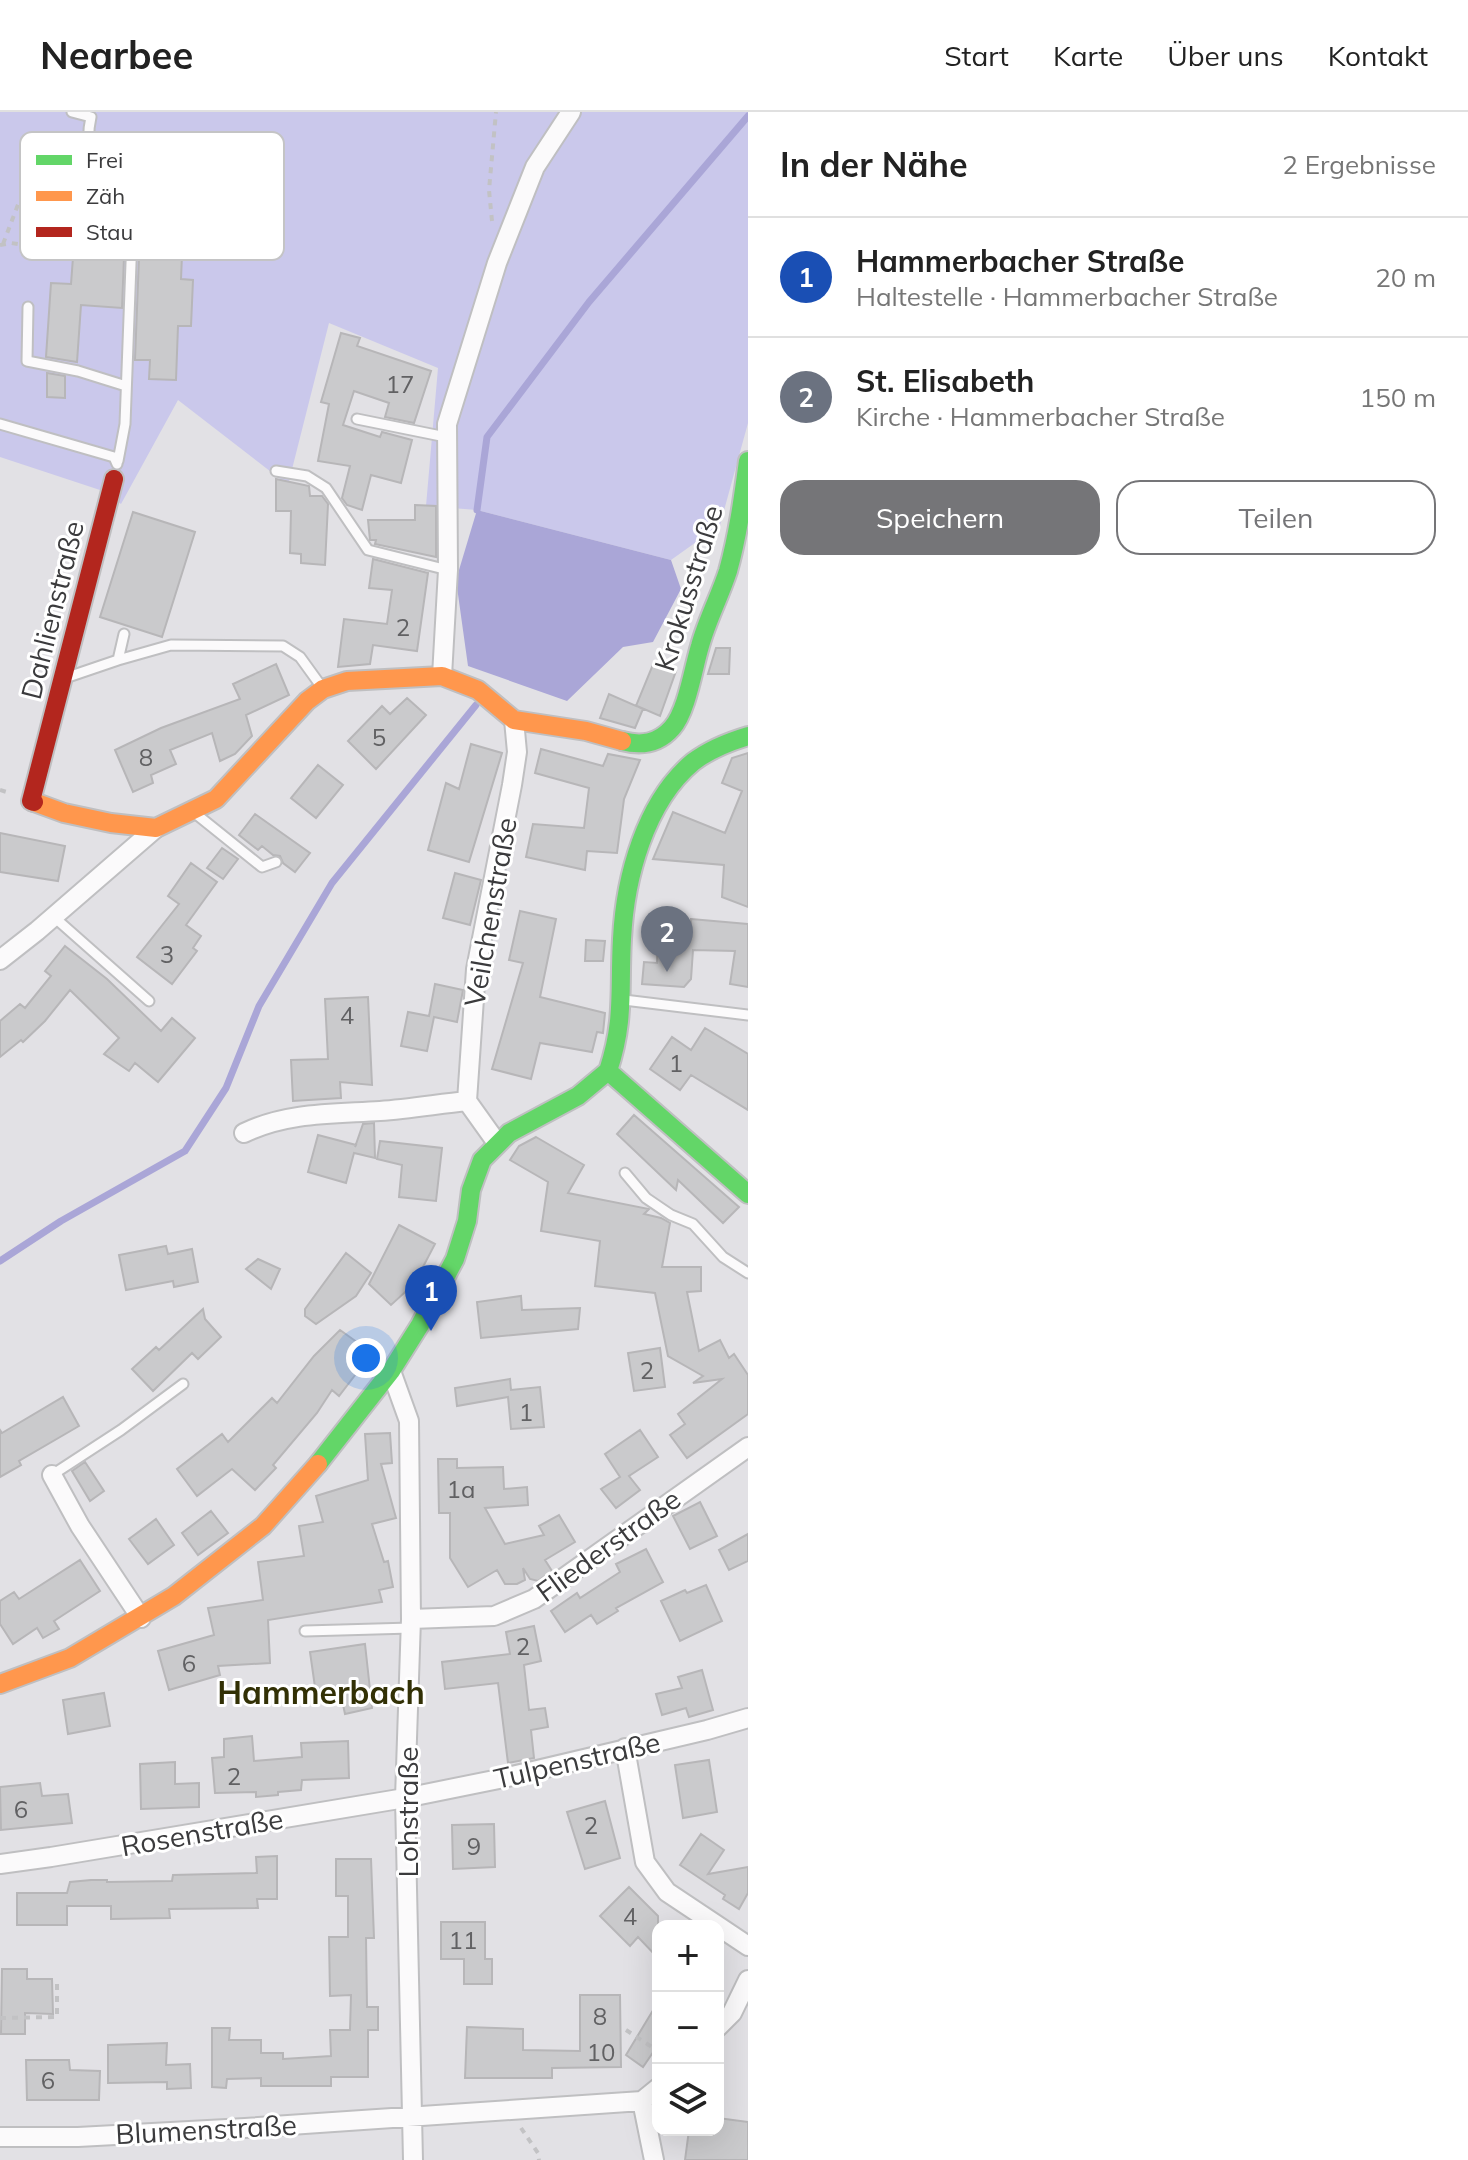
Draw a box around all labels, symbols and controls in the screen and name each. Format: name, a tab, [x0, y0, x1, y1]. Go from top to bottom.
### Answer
text: Nearbee	[40, 31, 193, 79]
text: Start	[944, 38, 1009, 73]
text: Karte	[1053, 38, 1123, 73]
text: Über uns	[1167, 38, 1284, 73]
text: Kontakt	[1328, 38, 1428, 73]
legend	[20, 132, 284, 260]
text: In der Nähe	[780, 143, 968, 186]
text: Frei	[86, 146, 123, 174]
text: 2 Ergebnisse	[1282, 148, 1436, 181]
text: Zäh	[86, 182, 125, 210]
text: Stau	[86, 218, 133, 246]
text: Hammerbacher Straße	[856, 242, 1184, 280]
text: 1	[798, 261, 814, 294]
text: 20 m	[1375, 261, 1436, 294]
text: Haltestelle · Hammerbacher Straße	[856, 280, 1278, 313]
text: St. Elisabeth	[856, 362, 1034, 400]
house number: 17	[386, 369, 414, 399]
text: 2	[798, 381, 814, 414]
text: 150 m	[1360, 381, 1436, 414]
text: Kirche · Hammerbacher Straße	[856, 400, 1225, 433]
button: Speichern	[780, 480, 1100, 555]
button: Teilen	[1116, 480, 1436, 555]
street label: Krokusstraße	[646, 501, 730, 675]
street label: Dahlienstraße	[13, 517, 91, 703]
house number: 2	[396, 612, 410, 642]
house number: 5	[372, 722, 386, 752]
house number: 8	[139, 742, 153, 772]
street label: Veilchenstraße	[456, 815, 524, 1009]
pin: 2	[641, 906, 693, 972]
house number: 3	[160, 939, 174, 969]
house number: 4	[340, 1000, 354, 1030]
house number: 1	[669, 1048, 683, 1078]
pin: 1	[405, 1265, 457, 1331]
your location	[346, 1338, 386, 1378]
house number: 2	[640, 1355, 654, 1385]
house number: 1	[519, 1397, 533, 1427]
house number: 1a	[447, 1474, 475, 1504]
street label: Fliederstraße	[529, 1481, 687, 1609]
house number: 2	[516, 1631, 530, 1661]
house number: 6	[182, 1648, 196, 1678]
district label: Hammerbach	[217, 1672, 425, 1712]
street label: Tulpenstraße	[490, 1724, 664, 1796]
street label: Lohstraße	[390, 1747, 425, 1877]
house number: 2	[227, 1761, 241, 1791]
house number: 6	[14, 1794, 28, 1824]
street label: Rosenstraße	[118, 1801, 286, 1863]
house number: 2	[584, 1810, 598, 1840]
house number: 9	[467, 1831, 481, 1861]
house number: 4	[623, 1901, 637, 1931]
map controls	[652, 1920, 724, 2136]
button: +	[652, 1920, 724, 1992]
house number: 11	[449, 1925, 477, 1955]
button: −	[652, 1992, 724, 2064]
house number: 8	[593, 2001, 607, 2031]
house number: 10	[587, 2037, 615, 2067]
button: layers	[652, 2064, 724, 2136]
house number: 6	[41, 2065, 55, 2095]
street label: Blumenstraße	[114, 2107, 298, 2151]

